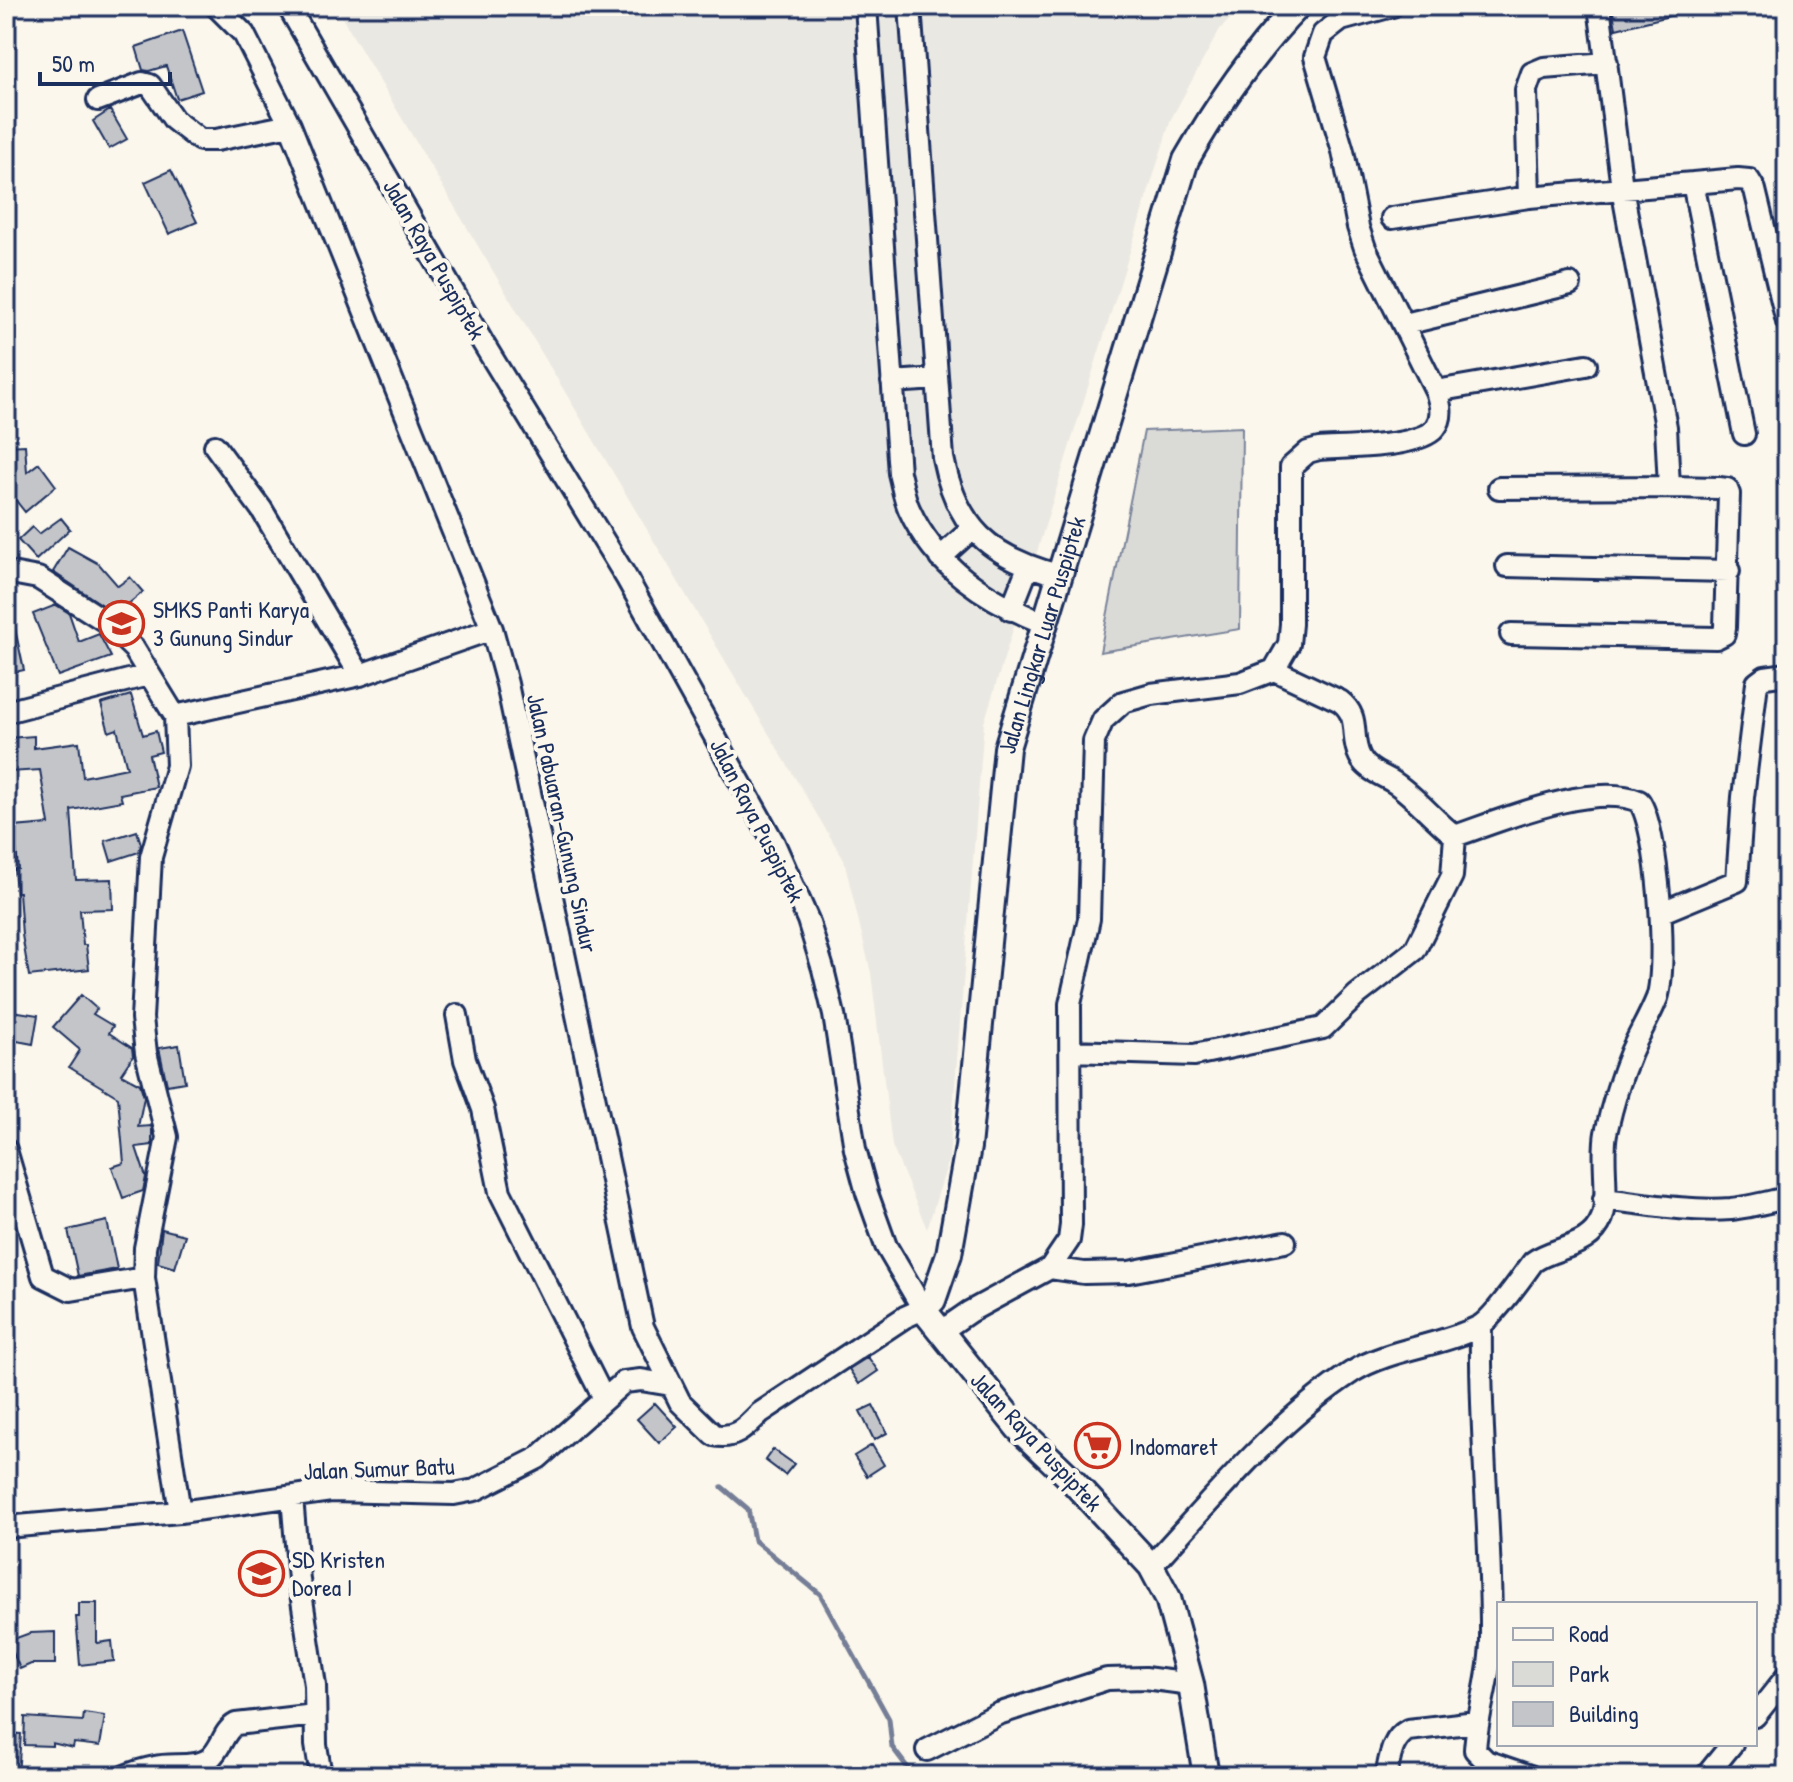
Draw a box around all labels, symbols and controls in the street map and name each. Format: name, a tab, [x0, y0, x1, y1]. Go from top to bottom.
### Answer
scale bar	[40, 36, 170, 86]
text: 50 m	[52, 47, 95, 79]
street label: Jalan Raya Puspiptek	[376, 173, 494, 345]
street label: Jalan Lingkar Luar Puspiptek	[990, 512, 1093, 755]
place label: SMKS Panti Karya 3 Gunung Sindur	[153, 593, 309, 653]
school or university icon: SMKS Panti Karya 3 Gunung Sindur	[98, 599, 146, 647]
street label: Jalan Pabuaran–Gunung Sindur	[520, 691, 606, 955]
street label: Jalan Raya Puspiptek	[703, 733, 813, 907]
street label: Jalan Raya Puspiptek	[964, 1364, 1110, 1518]
supermarket icon: Indomaret	[1074, 1422, 1122, 1470]
place label: Indomaret	[1129, 1430, 1218, 1462]
street label: Jalan Sumur Batu	[303, 1449, 455, 1487]
place label: SD Kristen Dorea I	[292, 1543, 385, 1603]
school or university icon: SD Kristen Dorea I	[237, 1549, 285, 1597]
legend	[1497, 1602, 1757, 1746]
text: Road	[1569, 1617, 1608, 1649]
text: Park	[1569, 1657, 1609, 1689]
text: Building	[1569, 1697, 1639, 1729]

